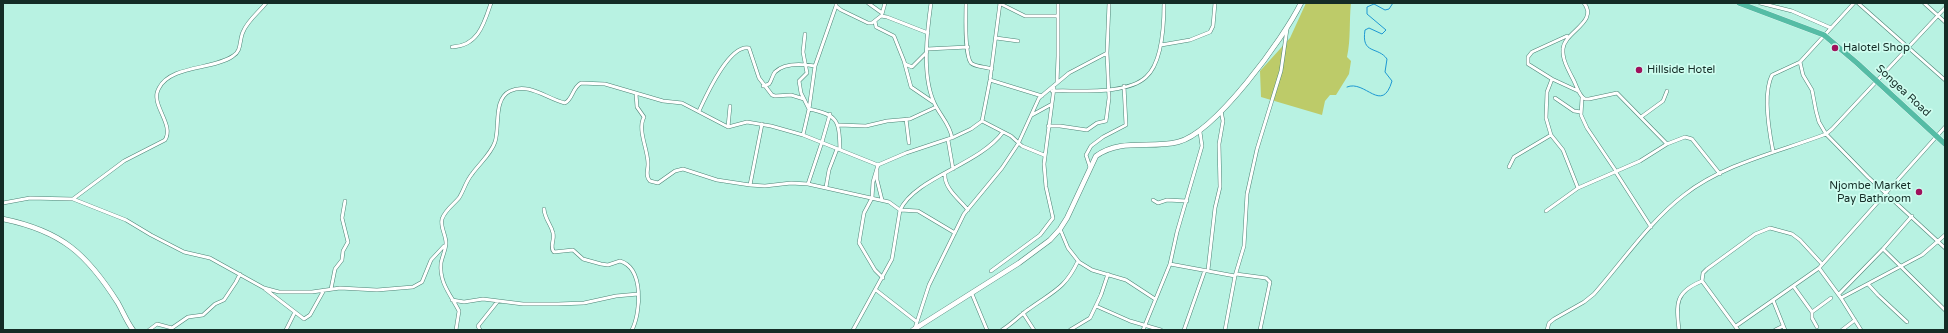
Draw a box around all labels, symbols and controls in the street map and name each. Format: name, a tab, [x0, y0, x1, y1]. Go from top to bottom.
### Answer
place label: Halotel Shop	[1843, 41, 1910, 55]
marker: Halotel Shop	[1830, 43, 1840, 53]
street label: Songea Road	[1873, 62, 1933, 120]
place label: Hillside Hotel	[1647, 63, 1715, 77]
marker: Hillside Hotel	[1634, 65, 1644, 75]
place label: Njombe Market Pay Bathroom	[1829, 179, 1911, 205]
marker: Njombe Market Pay Bathroom	[1914, 187, 1924, 197]

